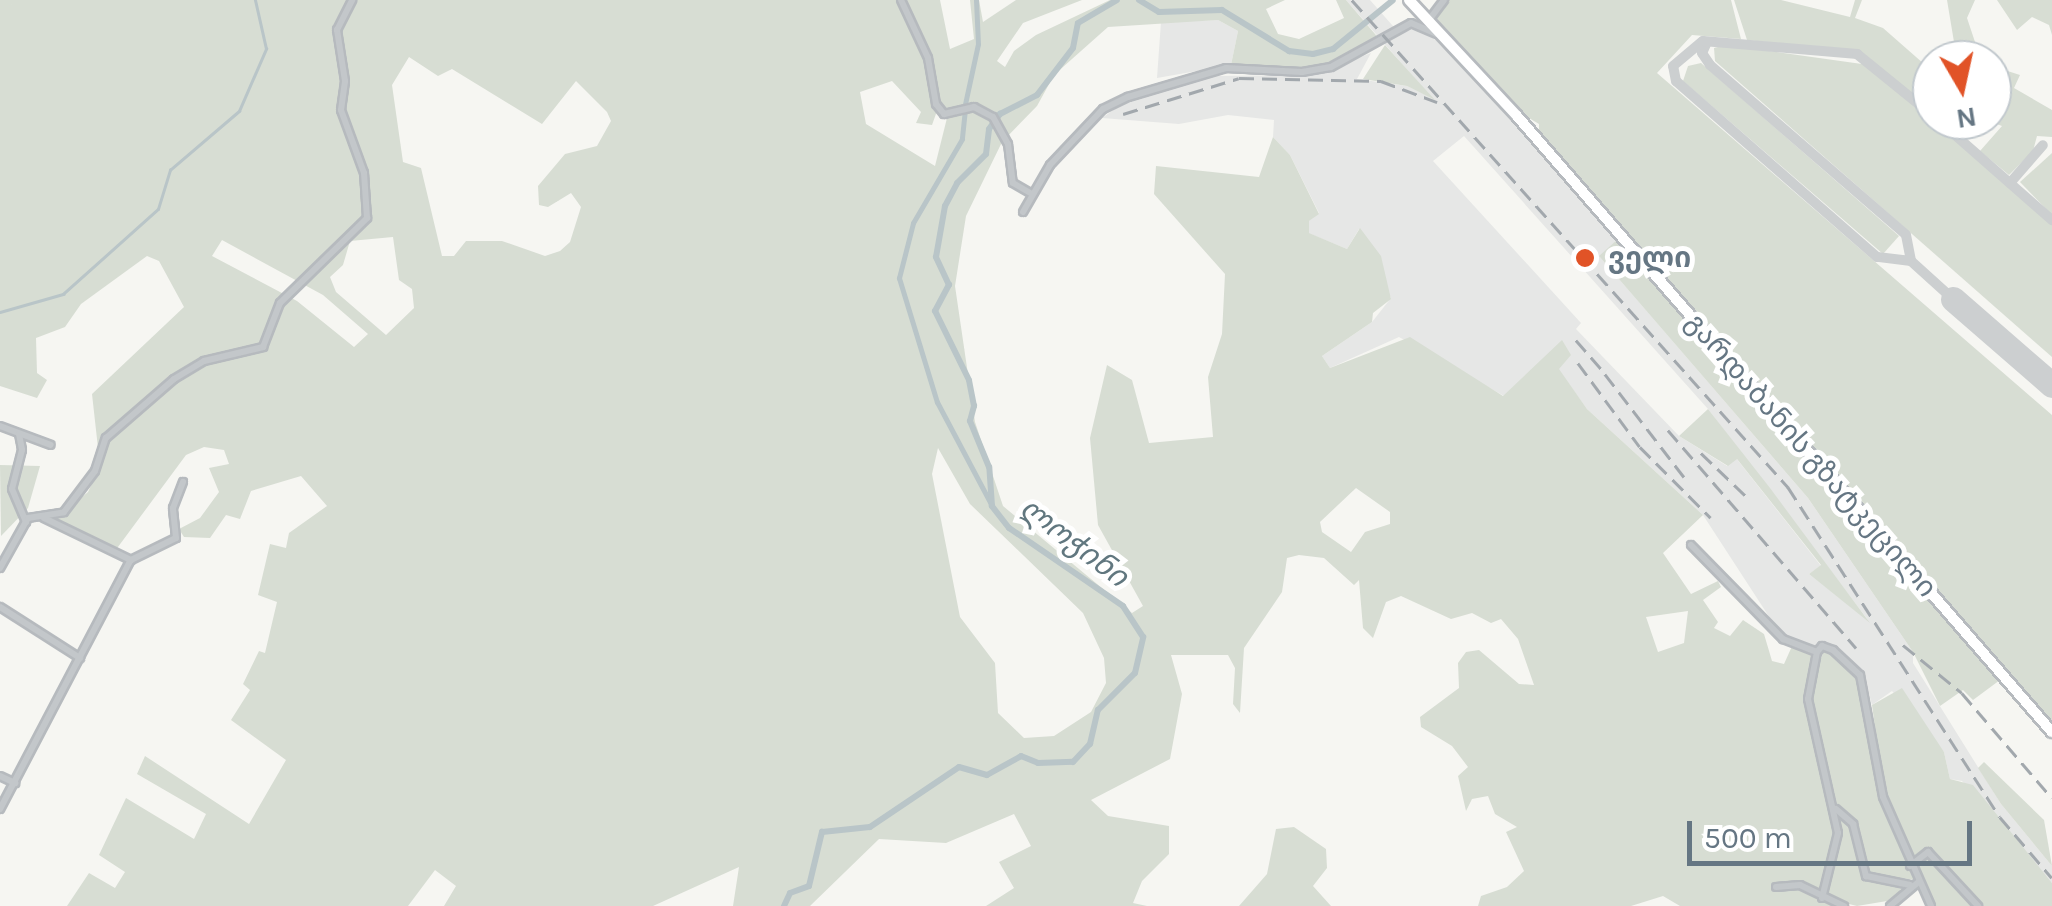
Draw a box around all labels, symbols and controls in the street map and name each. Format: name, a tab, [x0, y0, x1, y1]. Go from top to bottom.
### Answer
north arrow	[1912, 40, 2012, 140]
text: N	[1954, 100, 1979, 136]
place label: ველი	[1608, 241, 1691, 275]
marker: ველი	[1572, 245, 1598, 271]
street label: გარდაბანის გზატკეცილი	[1678, 306, 1944, 604]
water label: ლოჭინი	[1013, 490, 1135, 594]
scale bar	[1692, 801, 1977, 863]
text: 500 m	[1704, 820, 1792, 856]

